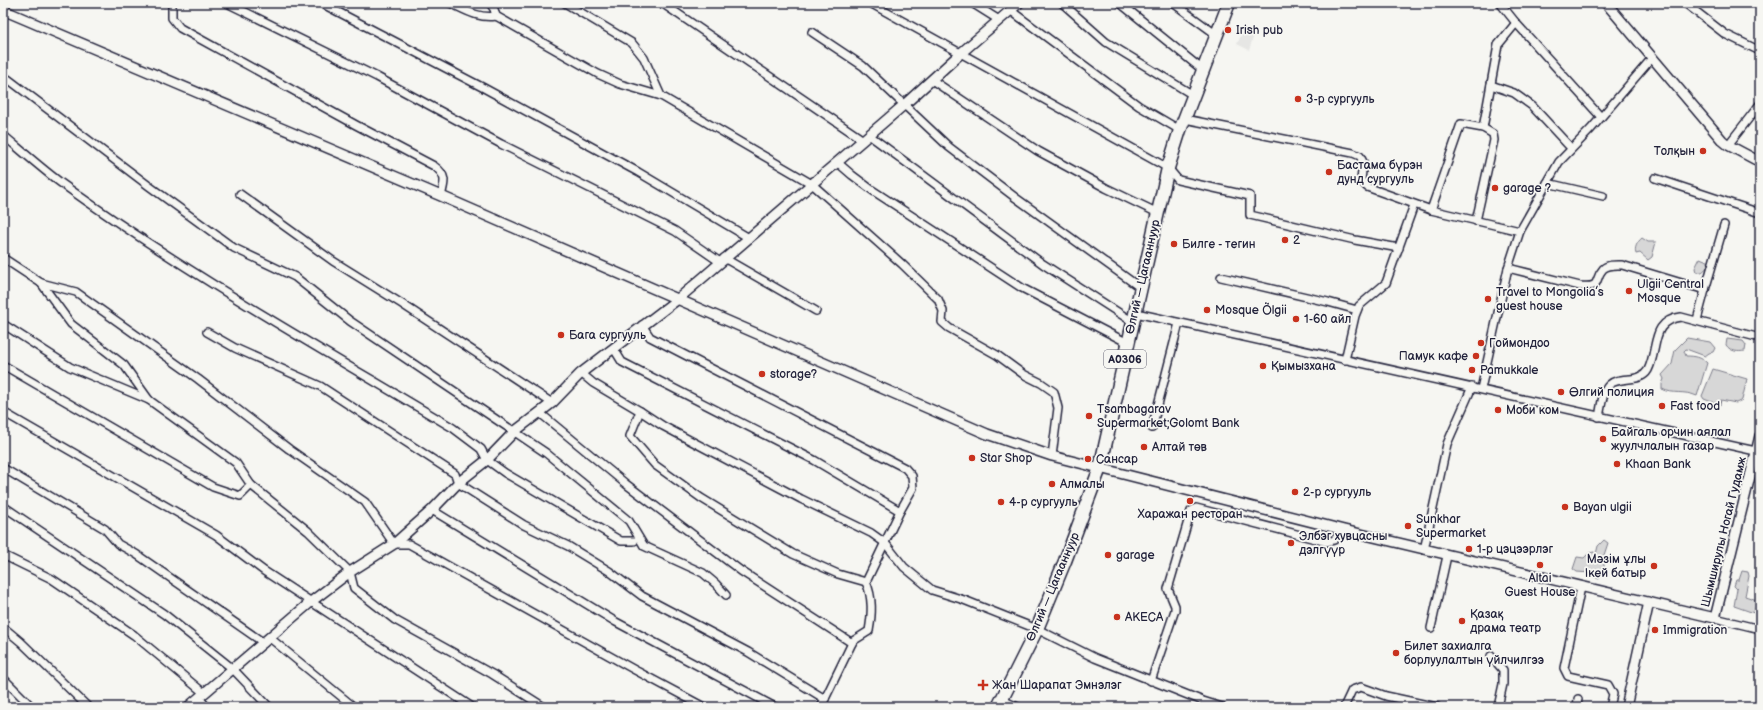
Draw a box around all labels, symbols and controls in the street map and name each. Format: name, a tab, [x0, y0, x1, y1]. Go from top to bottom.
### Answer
place label: Irish pub	[1236, 23, 1283, 38]
marker: Irish pub	[1223, 25, 1233, 35]
place label: 3-р сургууль	[1306, 92, 1375, 107]
marker: 3-р сургууль	[1293, 94, 1303, 104]
place label: Толқын	[1654, 144, 1695, 159]
marker: Толқын	[1698, 146, 1708, 156]
place label: Бастама бүрэн дунд сургууль	[1337, 158, 1422, 187]
marker: Бастама бүрэн дунд сургууль	[1324, 167, 1334, 177]
place label: garage ?	[1503, 181, 1551, 196]
marker: garage ?	[1490, 183, 1500, 193]
street label: Өлгий — Цагааннуур	[1123, 218, 1164, 336]
place label: 2	[1293, 233, 1300, 248]
marker: 2	[1280, 235, 1290, 245]
place label: Билге - тегин	[1182, 237, 1256, 252]
marker: Билге - тегин	[1169, 239, 1179, 249]
place label: Ulgii Central Mosque	[1637, 277, 1704, 306]
place label: Travel to Mongolia’s guest house	[1496, 285, 1604, 314]
marker: Ulgii Central Mosque	[1624, 286, 1634, 296]
marker: Travel to Mongolia’s guest house	[1483, 294, 1493, 304]
place label: Mosque Ölgii	[1215, 302, 1287, 318]
marker: Mosque Ölgii	[1202, 305, 1212, 315]
place label: 1-60 айл	[1304, 312, 1352, 327]
marker: 1-60 айл	[1291, 314, 1301, 324]
place label: Бага сургууль	[569, 328, 646, 343]
marker: Бага сургууль	[556, 330, 566, 340]
place label: Гоймондоо	[1489, 336, 1550, 351]
marker: Гоймондоо	[1476, 338, 1486, 348]
place label: Памук кафе	[1399, 349, 1468, 364]
road number: A0306	[1104, 350, 1146, 368]
marker: Памук кафе	[1471, 351, 1481, 361]
place label: Қымызхана	[1271, 359, 1336, 374]
marker: Қымызхана	[1258, 361, 1268, 371]
place label: Pamukkale	[1480, 363, 1538, 378]
marker: Pamukkale	[1467, 365, 1477, 375]
place label: storage?	[770, 367, 817, 382]
marker: storage?	[757, 369, 767, 379]
place label: Өлгий полиция	[1569, 385, 1654, 400]
marker: Өлгий полиция	[1556, 387, 1566, 397]
place label: Fast food	[1670, 399, 1720, 414]
marker: Fast food	[1657, 401, 1667, 411]
place label: Tsambagarav Supermarket;Golomt Bank	[1097, 402, 1239, 431]
place label: Моби ком	[1506, 403, 1559, 418]
marker: Моби ком	[1493, 405, 1503, 415]
marker: Tsambagarav Supermarket;Golomt Bank	[1084, 411, 1094, 421]
place label: Байгаль орчин аялал жуулчлалын газар	[1611, 425, 1731, 454]
marker: Байгаль орчин аялал жуулчлалын газар	[1598, 434, 1608, 444]
place label: Алтай төв	[1151, 440, 1208, 455]
marker: Алтай төв	[1139, 442, 1149, 452]
place label: Star Shop	[980, 451, 1032, 466]
place label: Сансар	[1096, 452, 1138, 467]
marker: Star Shop	[967, 453, 977, 463]
marker: Сансар	[1083, 454, 1093, 464]
street label: Шымширулы Ногай Гудамж	[1698, 455, 1750, 609]
place label: Khaan Bank	[1625, 457, 1691, 472]
marker: Khaan Bank	[1612, 459, 1622, 469]
place label: Алмалы	[1059, 477, 1105, 492]
marker: Алмалы	[1047, 479, 1057, 489]
place label: 2-р сургууль	[1303, 485, 1371, 500]
marker: 2-р сургууль	[1290, 487, 1300, 497]
place label: 4-р сургууль	[1009, 495, 1077, 510]
marker: Харажан ресторан	[1185, 496, 1195, 506]
marker: 4-р сургууль	[996, 497, 1006, 507]
place label: Bayan ulgii	[1573, 500, 1632, 515]
marker: Bayan ulgii	[1560, 502, 1570, 512]
place label: Харажан ресторан	[1137, 507, 1243, 522]
place label: Sunkhar Supermarket	[1416, 512, 1486, 541]
marker: Sunkhar Supermarket	[1403, 521, 1413, 531]
place label: Элбэг хувцасны дэлгүүр	[1299, 529, 1387, 558]
street label: Өлгий — Цагааннуур	[1023, 530, 1083, 644]
marker: Элбэг хувцасны дэлгүүр	[1286, 538, 1296, 548]
place label: 1-р цэцээрлэг	[1477, 542, 1553, 557]
marker: 1-р цэцээрлэг	[1464, 544, 1474, 554]
place label: garage	[1116, 548, 1155, 563]
marker: garage	[1103, 550, 1113, 560]
place label: Мәзім ұлы Ікей батыр	[1585, 552, 1646, 581]
marker: Altai Guest House	[1535, 560, 1545, 570]
marker: Мәзім ұлы Ікей батыр	[1649, 561, 1659, 571]
place label: Altai Guest House	[1505, 571, 1575, 600]
place label: Қазақ драма театр	[1470, 607, 1541, 636]
place label: АКЕСА	[1124, 610, 1164, 625]
marker: АКЕСА	[1112, 612, 1122, 622]
marker: Қазақ драма театр	[1457, 616, 1467, 626]
place label: Immigration	[1663, 623, 1727, 638]
marker: Immigration	[1650, 625, 1660, 635]
place label: Билет захиалга борлуулалтын үйлчилгээ	[1404, 639, 1544, 668]
marker: Билет захиалга борлуулалтын үйлчилгээ	[1391, 648, 1401, 658]
place label: Жан Шарапат Эмнэлэг	[992, 678, 1122, 693]
marker: Жан Шарапат Эмнэлэг	[977, 679, 989, 691]

